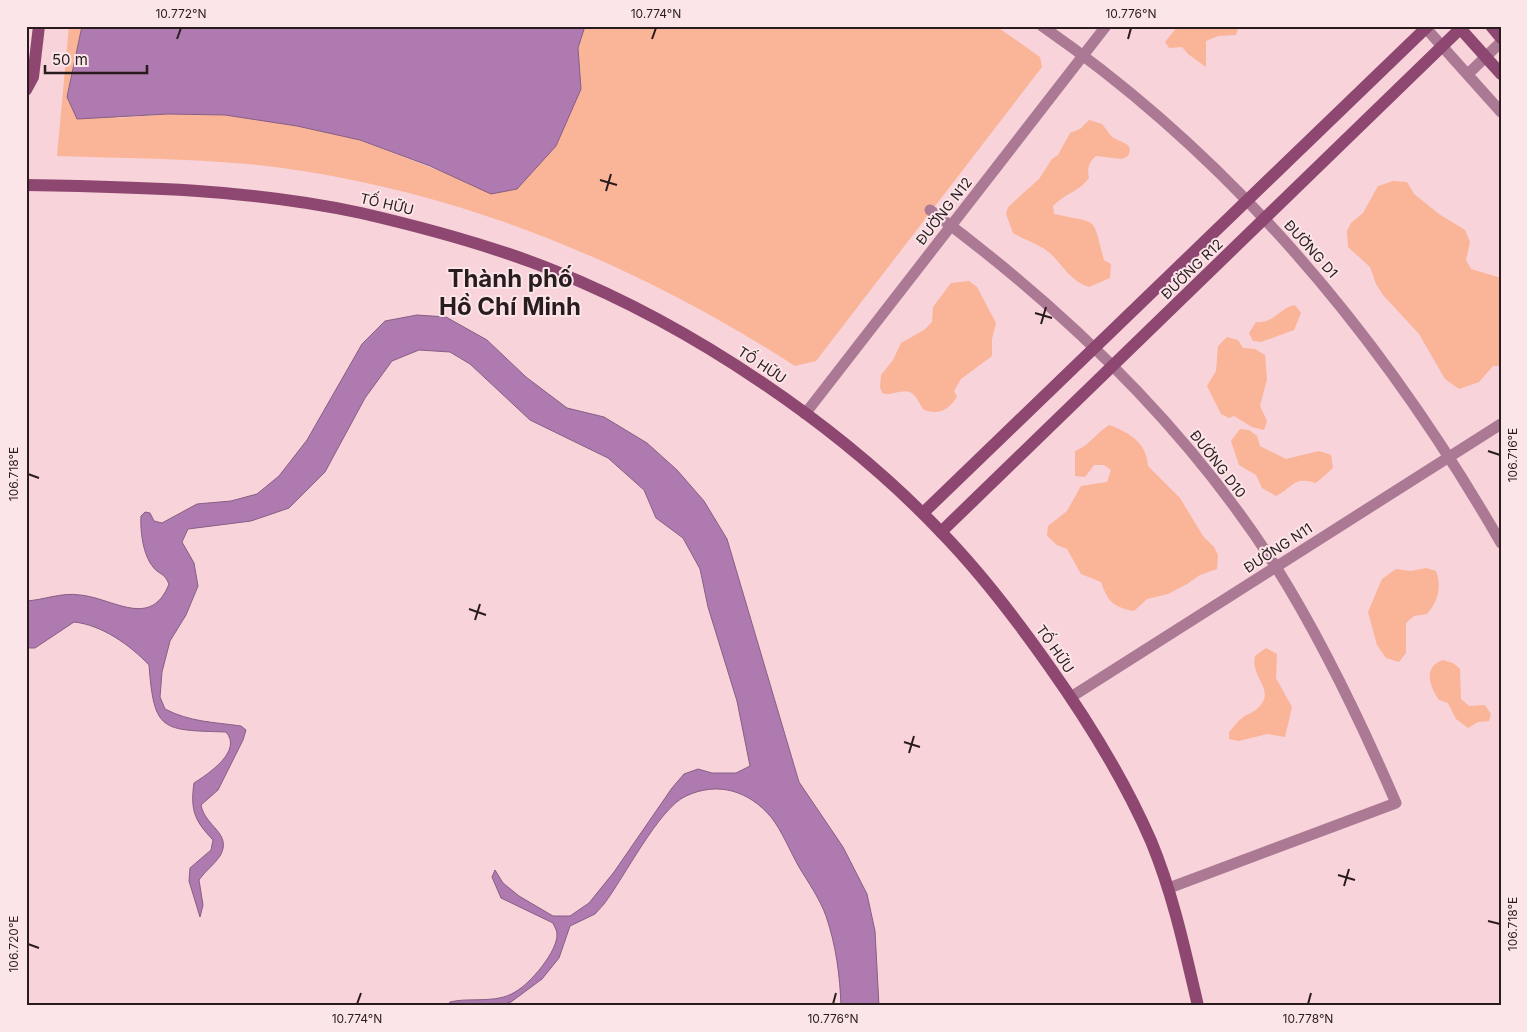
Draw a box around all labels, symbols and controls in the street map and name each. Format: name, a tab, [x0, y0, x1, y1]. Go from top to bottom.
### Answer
text: 10.772°N	[155, 6, 207, 21]
text: 10.774°N	[631, 6, 681, 21]
text: 10.776°N	[1105, 6, 1157, 21]
scale bar	[45, 42, 148, 74]
text: 50 m	[52, 50, 88, 69]
street label: ĐƯỜNG N12	[912, 174, 975, 248]
street label: TỐ HỮU	[359, 186, 416, 218]
street label: ĐƯỜNG D1	[1281, 216, 1342, 281]
street label: ĐƯỜNG R12	[1157, 235, 1226, 302]
district label: Thành phố Hồ Chí Minh	[439, 264, 581, 321]
street label: TỐ HỮU	[735, 340, 791, 387]
street label: ĐƯỜNG D10	[1187, 427, 1250, 501]
text: 106.716°E	[1505, 428, 1520, 482]
text: 106.718°E	[6, 447, 21, 501]
street label: ĐƯỜNG N11	[1240, 519, 1315, 576]
street label: TỐ HỮU	[1033, 620, 1080, 676]
text: 106.718°E	[1505, 897, 1520, 951]
text: 106.720°E	[6, 915, 21, 973]
text: 10.774°N	[332, 1011, 382, 1026]
text: 10.776°N	[807, 1011, 859, 1026]
text: 10.778°N	[1283, 1011, 1333, 1026]

